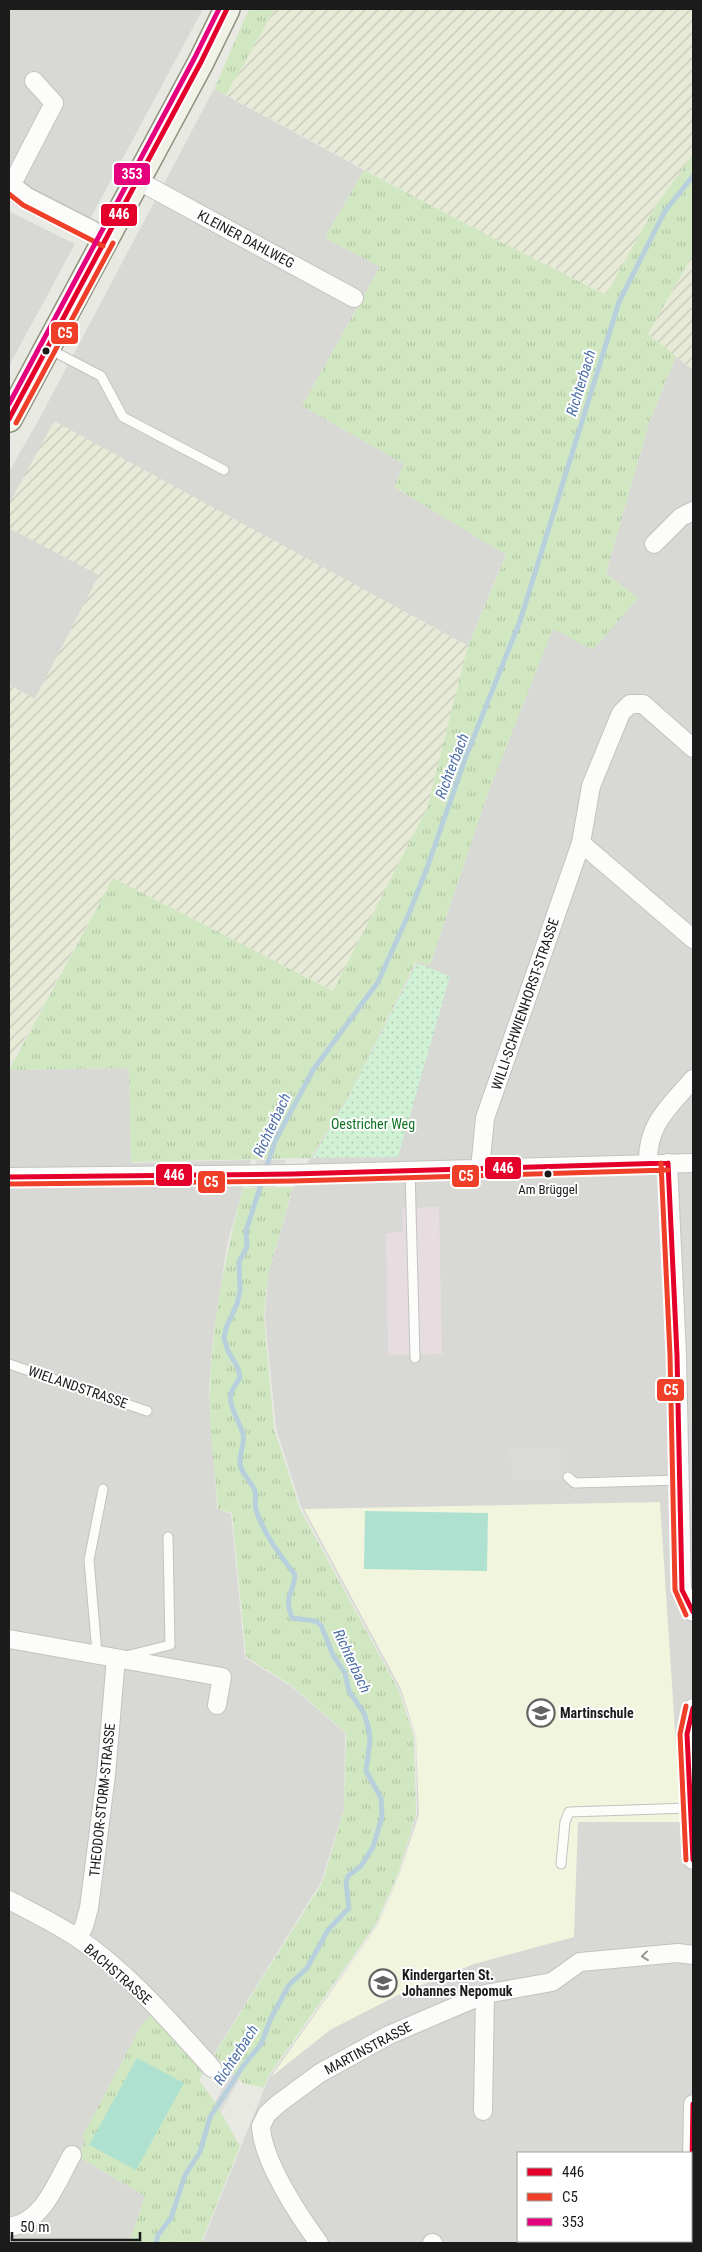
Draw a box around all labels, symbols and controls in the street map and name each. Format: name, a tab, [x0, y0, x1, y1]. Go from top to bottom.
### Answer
line badge: 353	[113, 162, 151, 186]
text: 353	[121, 166, 143, 182]
line badge: 446	[100, 203, 138, 227]
text: 446	[108, 206, 130, 222]
street label: KLEINER DAHLWEG	[195, 207, 297, 271]
line badge: C5	[50, 321, 79, 345]
text: C5	[57, 325, 73, 341]
unlabelled marker	[41, 346, 51, 356]
water label: Richterbach	[562, 348, 600, 418]
water label: Richterbach	[431, 731, 473, 801]
street label: WILLI-SCHWIENHORST-STRASSE	[488, 916, 562, 1092]
water label: Richterbach	[249, 1090, 295, 1160]
park label: Oestricher Weg	[331, 1116, 415, 1132]
line badge: 446	[484, 1156, 522, 1180]
text: 446	[492, 1160, 514, 1176]
line badge: 446	[155, 1163, 193, 1187]
line badge: C5	[451, 1164, 480, 1188]
text: 446	[163, 1167, 185, 1183]
text: C5	[458, 1168, 474, 1184]
marker: Am Brüggel	[543, 1169, 553, 1179]
line badge: C5	[197, 1170, 226, 1194]
text: C5	[203, 1174, 219, 1190]
place label: Am Brüggel	[518, 1182, 578, 1197]
street label: WIELANDSTRASSE	[26, 1362, 130, 1412]
line badge: C5	[656, 1378, 685, 1402]
text: C5	[663, 1382, 679, 1398]
water label: Richterbach	[329, 1626, 375, 1696]
school or university icon: Martinschule	[526, 1698, 556, 1728]
place label: Martinschule	[560, 1705, 634, 1721]
street label: THEODOR-STORM-STRASSE	[86, 1722, 118, 1878]
street label: BACHSTRASSE	[81, 1940, 155, 2008]
one-way arrow	[641, 1950, 649, 1961]
place label: Kindergarten St. Johannes Nepomuk	[402, 1967, 513, 1999]
school or university icon: Kindergarten St. Johannes Nepomuk	[368, 1968, 398, 1998]
street label: MARTINSTRASSE	[322, 2018, 414, 2078]
water label: Richterbach	[210, 2021, 262, 2089]
legend	[517, 2152, 692, 2242]
text: 446	[562, 2163, 584, 2181]
text: C5	[562, 2188, 578, 2206]
scale bar	[12, 2210, 140, 2242]
text: 353	[562, 2213, 584, 2231]
text: 50 m	[20, 2218, 50, 2236]

